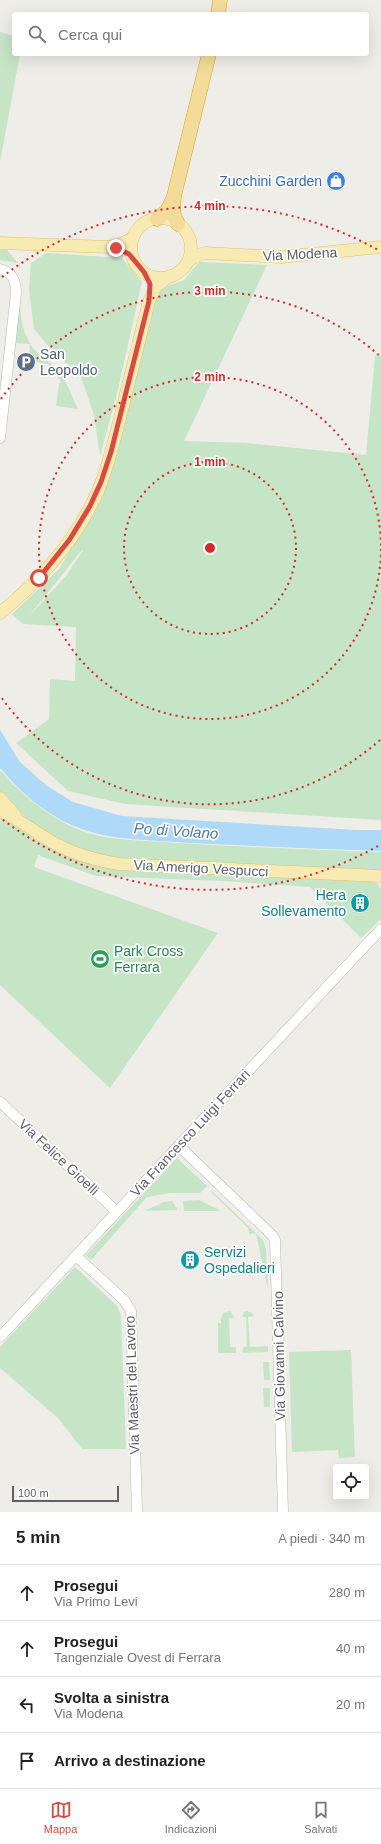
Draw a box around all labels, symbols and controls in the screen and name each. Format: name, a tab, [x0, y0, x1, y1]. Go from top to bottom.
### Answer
search box	[12, 12, 369, 56]
icon: search	[26, 23, 48, 45]
text: Cerca qui	[58, 26, 122, 43]
shop icon: Zucchini Garden	[325, 170, 347, 192]
place label: Zucchini Garden	[219, 173, 322, 189]
text: 4 min	[194, 199, 226, 213]
route end	[107, 239, 125, 257]
street label: Via Modena	[262, 244, 338, 264]
text: 3 min	[194, 284, 226, 298]
place label: San Leopoldo	[40, 346, 98, 378]
parking icon: San Leopoldo	[15, 351, 37, 373]
text: 2 min	[194, 370, 226, 384]
text: 1 min	[194, 455, 226, 469]
centre of rings	[203, 541, 217, 555]
route start	[30, 569, 48, 587]
water label: Po di Volano	[133, 819, 219, 842]
street label: Via Amerigo Vespucci	[133, 856, 269, 880]
place label: Hera Sollevamento	[261, 887, 346, 919]
building icon: Hera Sollevamento	[349, 892, 371, 914]
place label: Park Cross Ferrara	[114, 943, 183, 975]
sports icon: Park Cross Ferrara	[89, 948, 111, 970]
street label: Via Francesco Luigi Ferrari	[127, 1066, 253, 1200]
street label: Via Felice Gioelli	[16, 1116, 102, 1198]
place label: Servizi Ospedalieri	[204, 1244, 275, 1276]
building icon: Servizi Ospedalieri	[179, 1249, 201, 1271]
street label: Via Giovanni Calvino	[270, 1291, 288, 1421]
street label: Via Maestri del Lavoro	[122, 1315, 142, 1455]
map controls	[333, 1464, 369, 1500]
button: locate	[333, 1464, 369, 1500]
scale bar	[12, 1484, 119, 1503]
text: 100 m	[18, 1487, 49, 1499]
text: 5 min	[16, 1528, 60, 1547]
text: A piedi · 340 m	[278, 1531, 365, 1546]
text: Prosegui	[54, 1577, 118, 1594]
icon: ahead	[16, 1582, 38, 1604]
text: 280 m	[329, 1585, 365, 1600]
text: Via Primo Levi	[54, 1594, 138, 1609]
text: Prosegui	[54, 1633, 118, 1650]
icon: ahead	[16, 1638, 38, 1660]
text: 40 m	[336, 1641, 365, 1656]
text: Tangenziale Ovest di Ferrara	[54, 1650, 221, 1665]
text: Svolta a sinistra	[54, 1689, 169, 1706]
icon: left	[16, 1694, 38, 1716]
text: 20 m	[336, 1697, 365, 1712]
text: Via Modena	[54, 1706, 123, 1721]
icon: arrive	[16, 1750, 38, 1772]
text: Arrivo a destinazione	[54, 1752, 206, 1769]
tab: Mappa	[44, 1799, 77, 1835]
tab: Indicazioni	[165, 1799, 217, 1835]
tab: Salvati	[304, 1799, 337, 1835]

